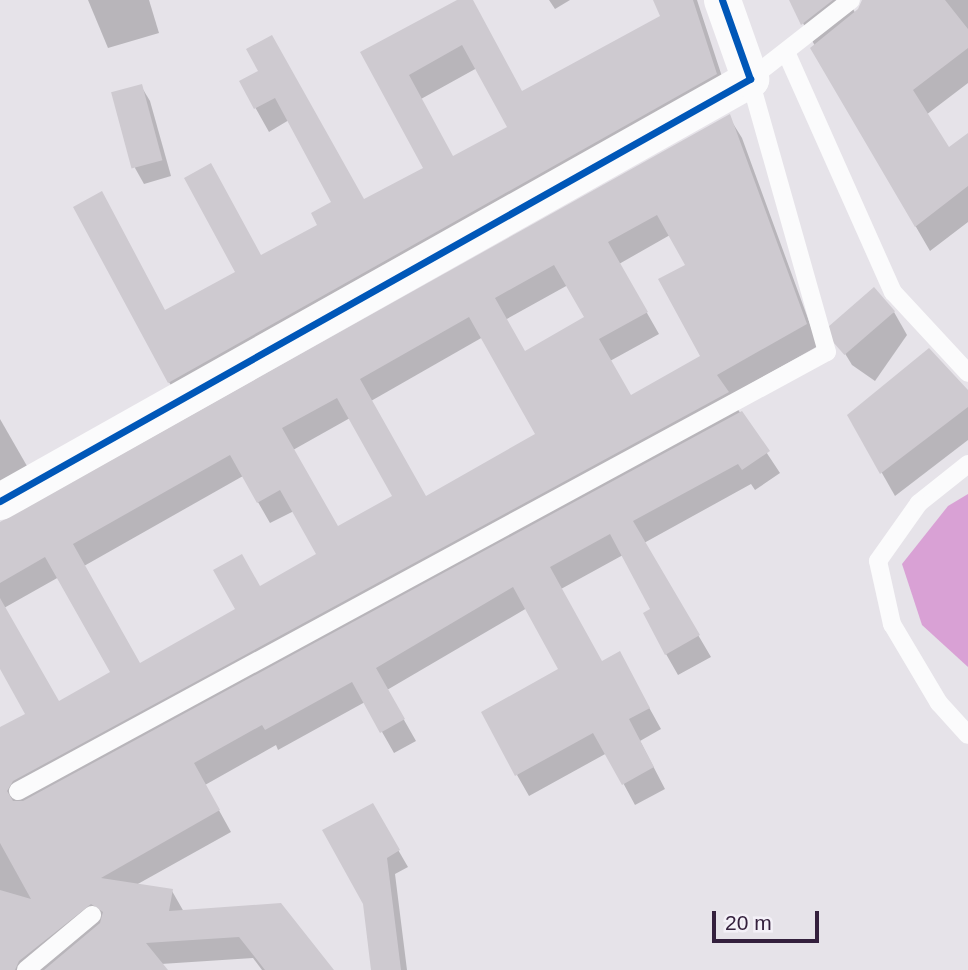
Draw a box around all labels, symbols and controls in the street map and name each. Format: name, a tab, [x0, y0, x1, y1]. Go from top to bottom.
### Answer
scale bar	[716, 897, 823, 941]
text: 20 m	[725, 911, 772, 934]

